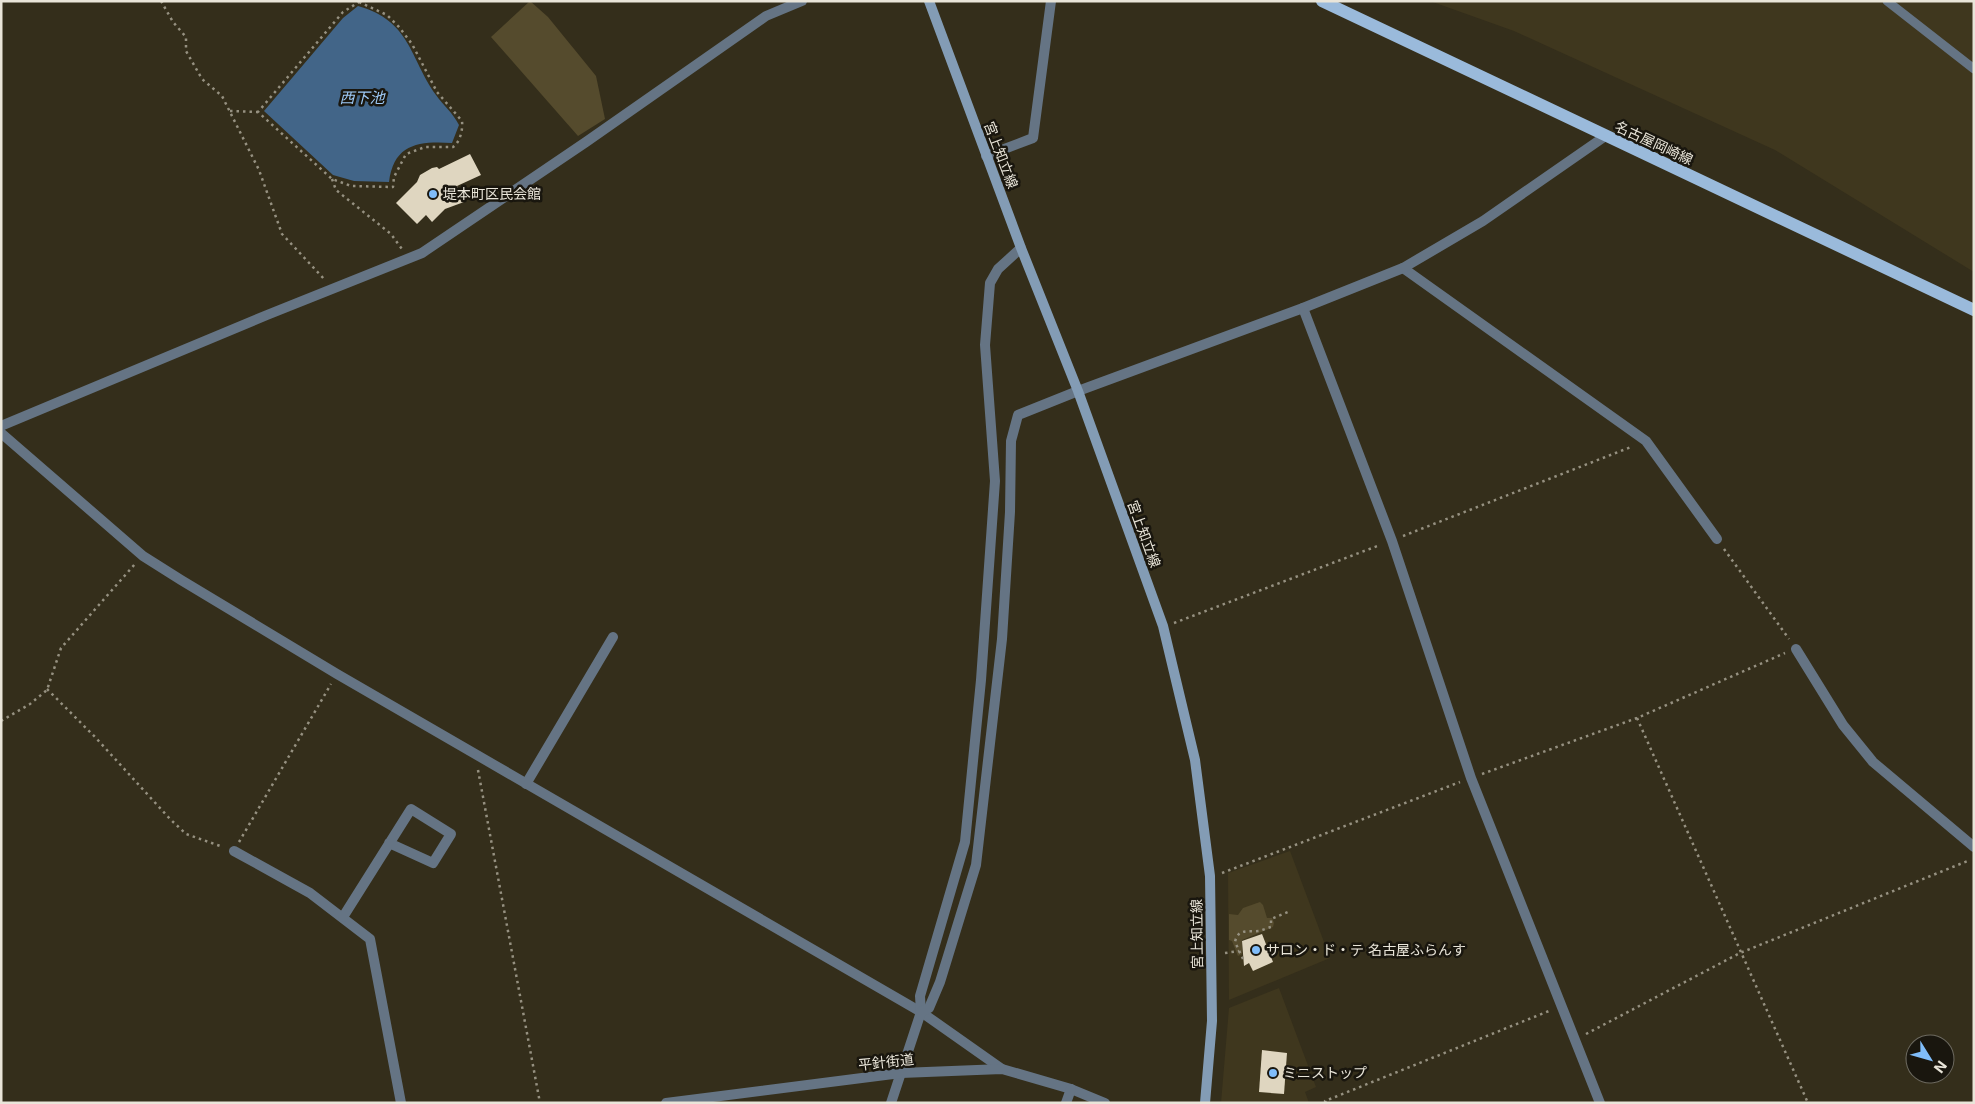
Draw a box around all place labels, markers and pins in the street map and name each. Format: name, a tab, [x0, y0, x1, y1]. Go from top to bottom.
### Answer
place label: 堤本町区民会館	[443, 185, 541, 202]
marker: 堤本町区民会館	[427, 188, 439, 200]
place label: サロン・ド・テ 名古屋ふらんす	[1266, 941, 1466, 958]
marker: サロン・ド・テ 名古屋ふらんす	[1250, 944, 1262, 956]
place label: ミニストップ	[1283, 1064, 1367, 1081]
marker: ミニストップ	[1267, 1067, 1279, 1079]

